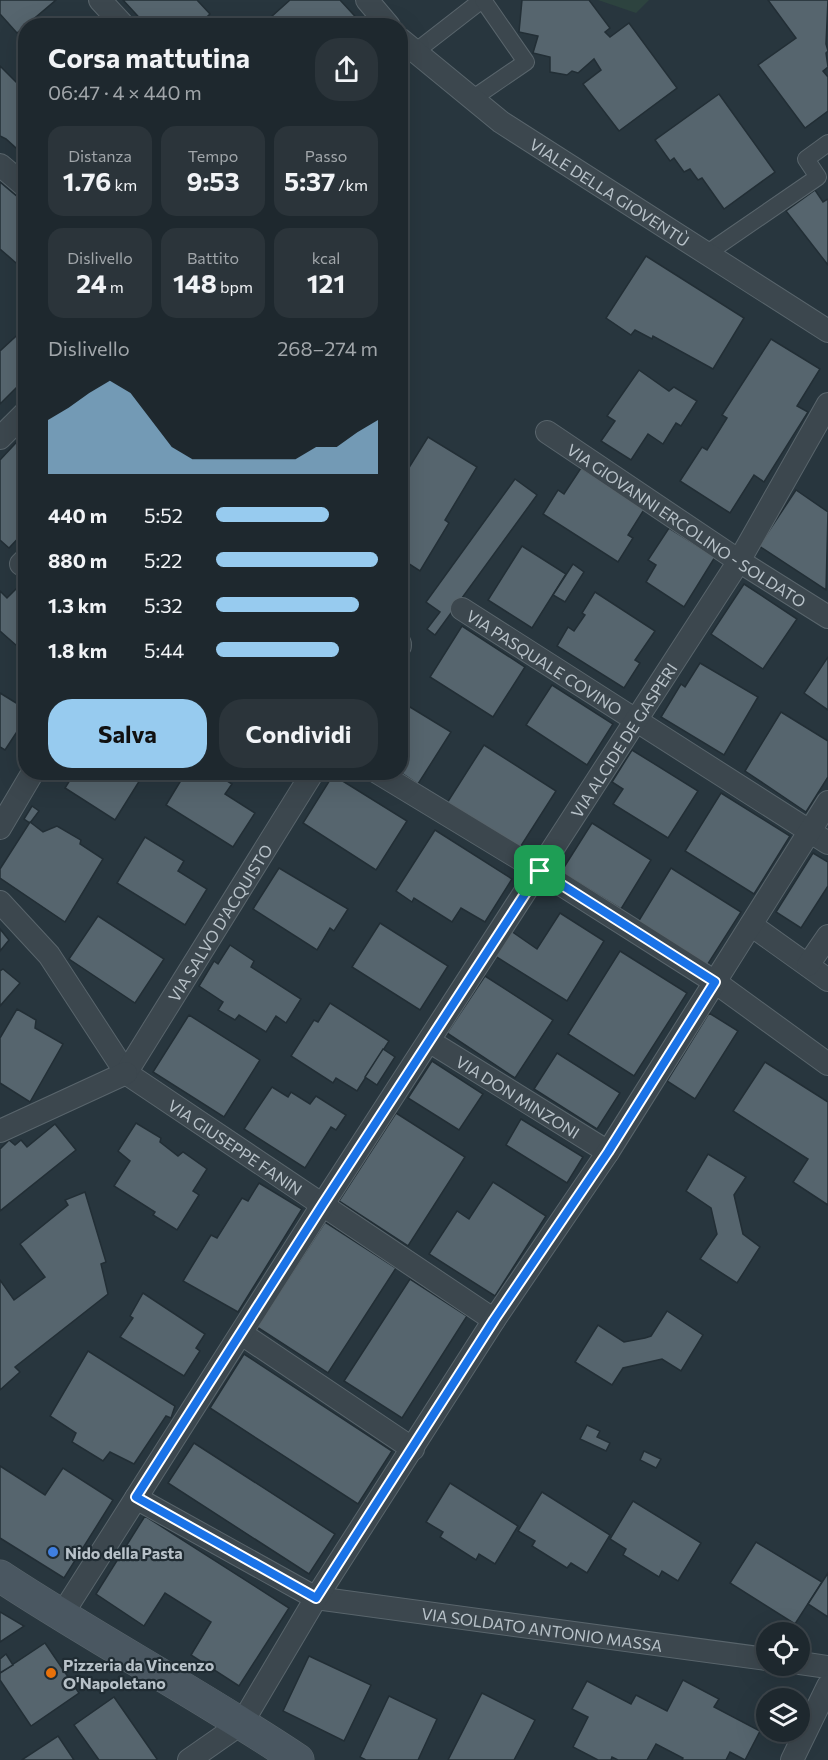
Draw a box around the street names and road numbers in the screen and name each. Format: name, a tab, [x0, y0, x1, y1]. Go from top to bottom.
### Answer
street label: VIALE DELLA GIOVENTÙ	[527, 134, 693, 250]
street label: VIA GIOVANNI ERCOLINO - SOLDATO	[564, 439, 810, 611]
street label: VIA PASQUALE COVINO	[463, 605, 626, 718]
street label: VIA ALCIDE DE GASPERI	[566, 659, 680, 821]
street label: VIA SALVO D'ACQUISTO	[163, 840, 275, 1005]
street label: VIA DON MINZONI	[453, 1051, 583, 1142]
street label: VIA GIUSEPPE FANIN	[165, 1095, 306, 1198]
street label: VIA SOLDATO ANTONIO MASSA	[420, 1603, 664, 1654]

